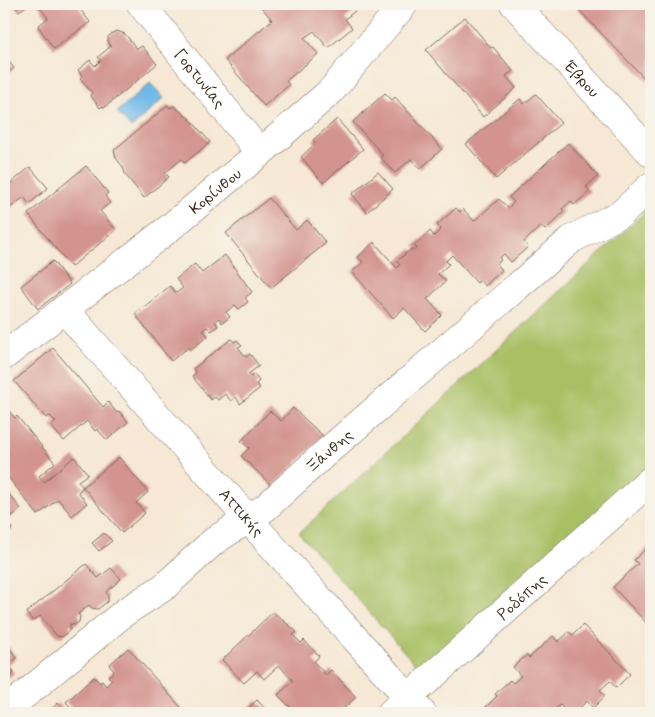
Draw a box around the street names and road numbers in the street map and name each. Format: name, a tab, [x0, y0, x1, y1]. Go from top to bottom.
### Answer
street label: Γορτυνίας	[169, 45, 229, 113]
street label: Έβρου	[559, 56, 604, 102]
street label: Κορίνθου	[185, 164, 246, 220]
street label: Ξάνθης	[302, 425, 358, 478]
street label: Αττικής	[214, 484, 268, 542]
street label: Ροδόπης	[493, 570, 552, 625]

